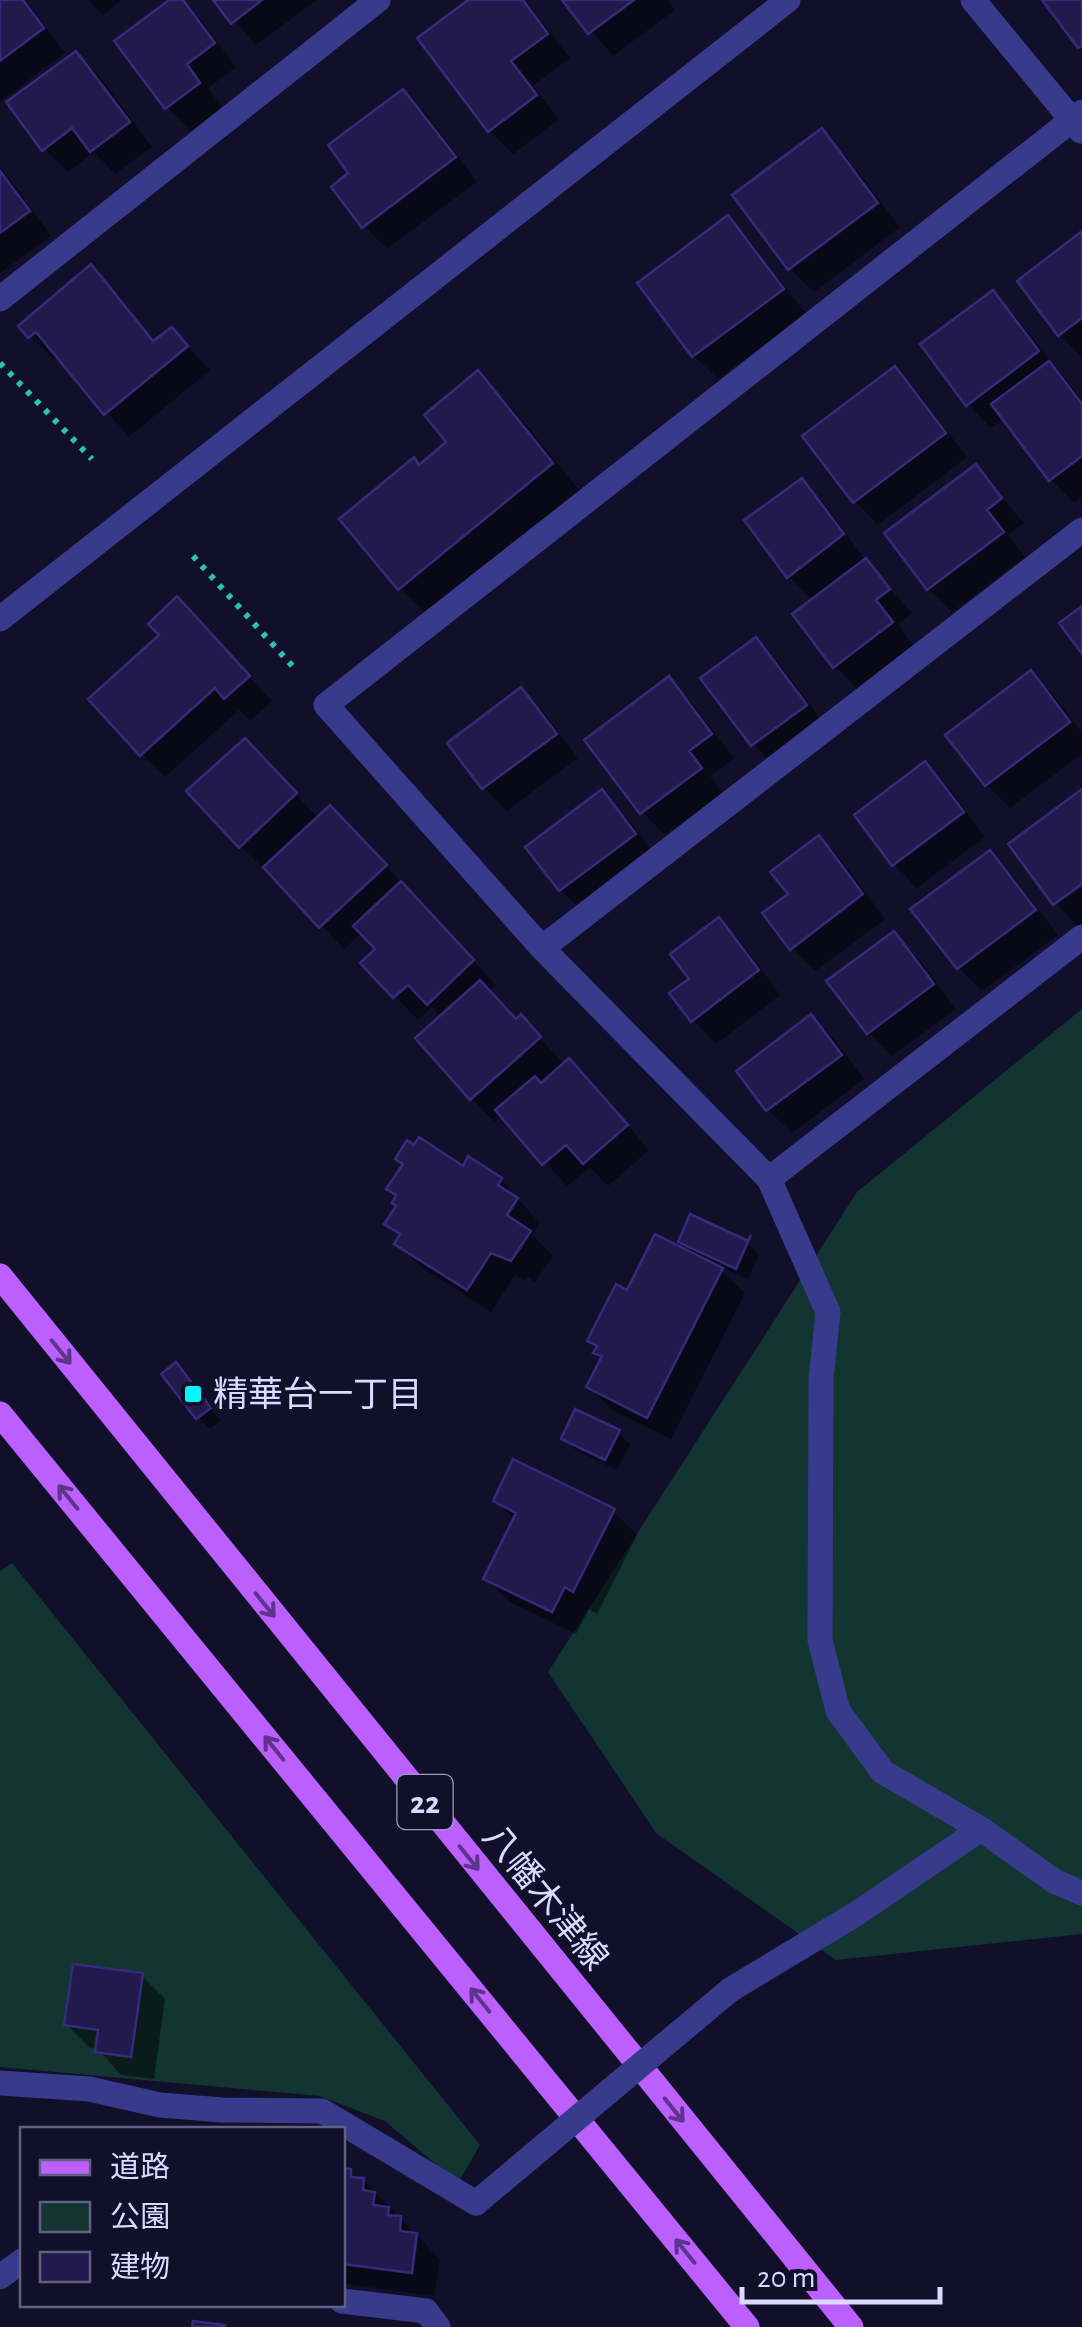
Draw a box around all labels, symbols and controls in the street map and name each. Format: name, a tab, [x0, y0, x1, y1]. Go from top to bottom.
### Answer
one-way arrow	[50, 1338, 72, 1364]
place label: 精華台一丁目	[213, 1376, 423, 1413]
marker: 精華台一丁目	[182, 1383, 204, 1405]
one-way arrow	[57, 1484, 79, 1510]
one-way arrow	[254, 1591, 275, 1618]
one-way arrow	[263, 1735, 285, 1761]
road number: 22	[398, 1775, 452, 1829]
street label: 八幡木津線	[476, 1818, 615, 1977]
one-way arrow	[458, 1844, 480, 1870]
one-way arrow	[469, 1987, 491, 2013]
one-way arrow	[663, 2096, 685, 2122]
legend	[20, 2127, 345, 2307]
text: 道路	[110, 2151, 170, 2183]
text: 公園	[110, 2202, 170, 2233]
one-way arrow	[674, 2239, 696, 2265]
scale bar	[742, 2242, 940, 2304]
text: 建物	[110, 2251, 170, 2283]
text: 20 m	[757, 2263, 815, 2293]

